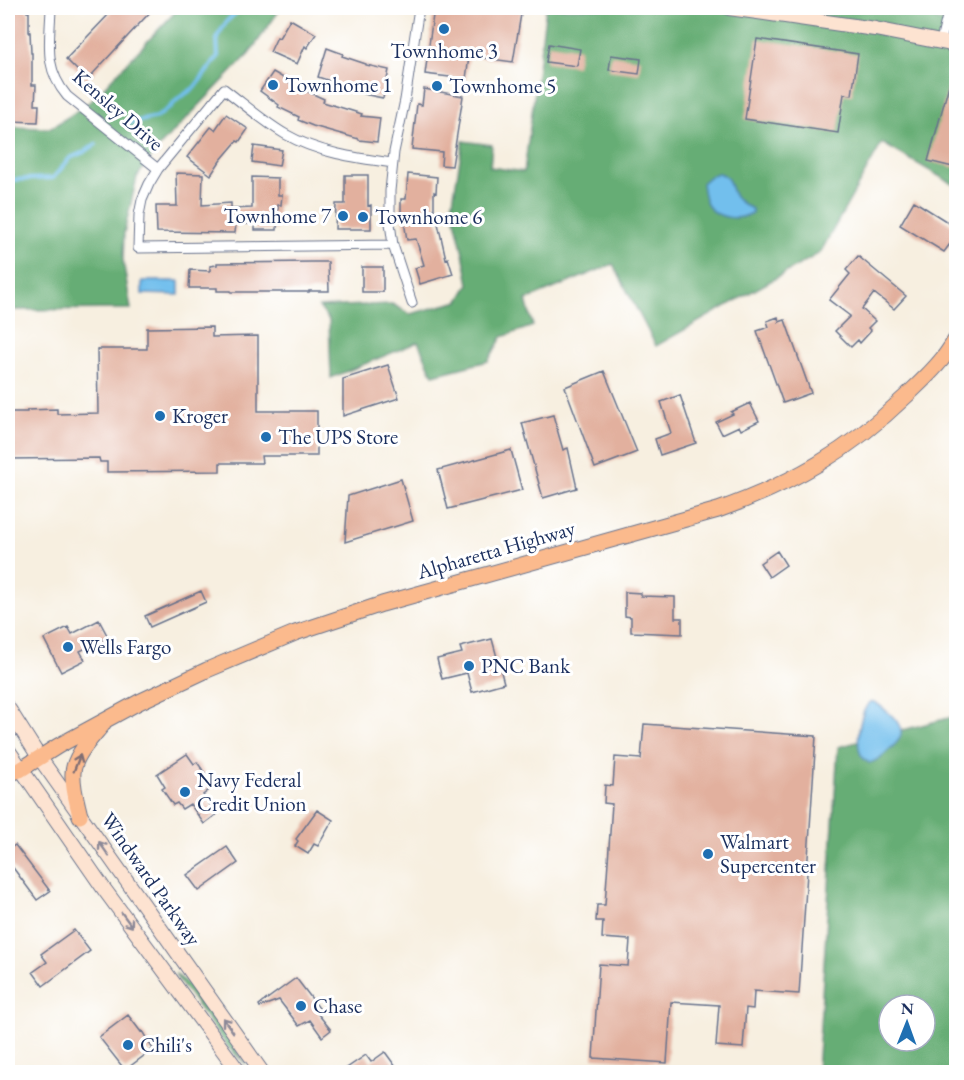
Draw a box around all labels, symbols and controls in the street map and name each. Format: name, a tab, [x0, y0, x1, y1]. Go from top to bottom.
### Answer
marker: Townhome 3	[437, 22, 451, 36]
place label: Townhome 3	[390, 37, 498, 64]
street label: Kensley Drive	[67, 63, 169, 157]
place label: Townhome 1	[285, 71, 392, 98]
place label: Townhome 5	[449, 72, 556, 99]
marker: Townhome 1	[266, 78, 280, 92]
marker: Townhome 5	[430, 79, 444, 93]
place label: Townhome 7	[224, 202, 332, 229]
place label: Townhome 6	[375, 203, 482, 230]
marker: Townhome 7	[336, 209, 350, 223]
marker: Townhome 6	[356, 210, 370, 224]
place label: Kroger	[172, 402, 228, 429]
marker: Kroger	[153, 409, 167, 423]
place label: The UPS Store	[278, 423, 398, 450]
marker: The UPS Store	[259, 430, 273, 444]
street label: Alpharetta Highway	[413, 514, 579, 585]
place label: Wells Fargo	[80, 633, 171, 660]
marker: Wells Fargo	[61, 640, 75, 654]
place label: PNC Bank	[481, 652, 571, 679]
marker: PNC Bank	[462, 659, 476, 673]
one-way arrow	[72, 754, 83, 773]
place label: Navy Federal Credit Union	[197, 766, 307, 817]
marker: Navy Federal Credit Union	[178, 785, 192, 799]
street label: Windward Parkway	[95, 807, 208, 951]
place label: Walmart Supercenter	[720, 828, 816, 879]
one-way arrow	[98, 842, 110, 858]
marker: Walmart Supercenter	[701, 847, 715, 861]
one-way arrow	[121, 911, 133, 927]
place label: Chase	[313, 992, 362, 1019]
north arrow	[877, 993, 937, 1053]
text: N	[901, 998, 914, 1019]
marker: Chase	[294, 999, 308, 1013]
one-way arrow	[222, 1018, 234, 1034]
place label: Chili's	[140, 1031, 192, 1058]
marker: Chili's	[121, 1038, 135, 1052]

